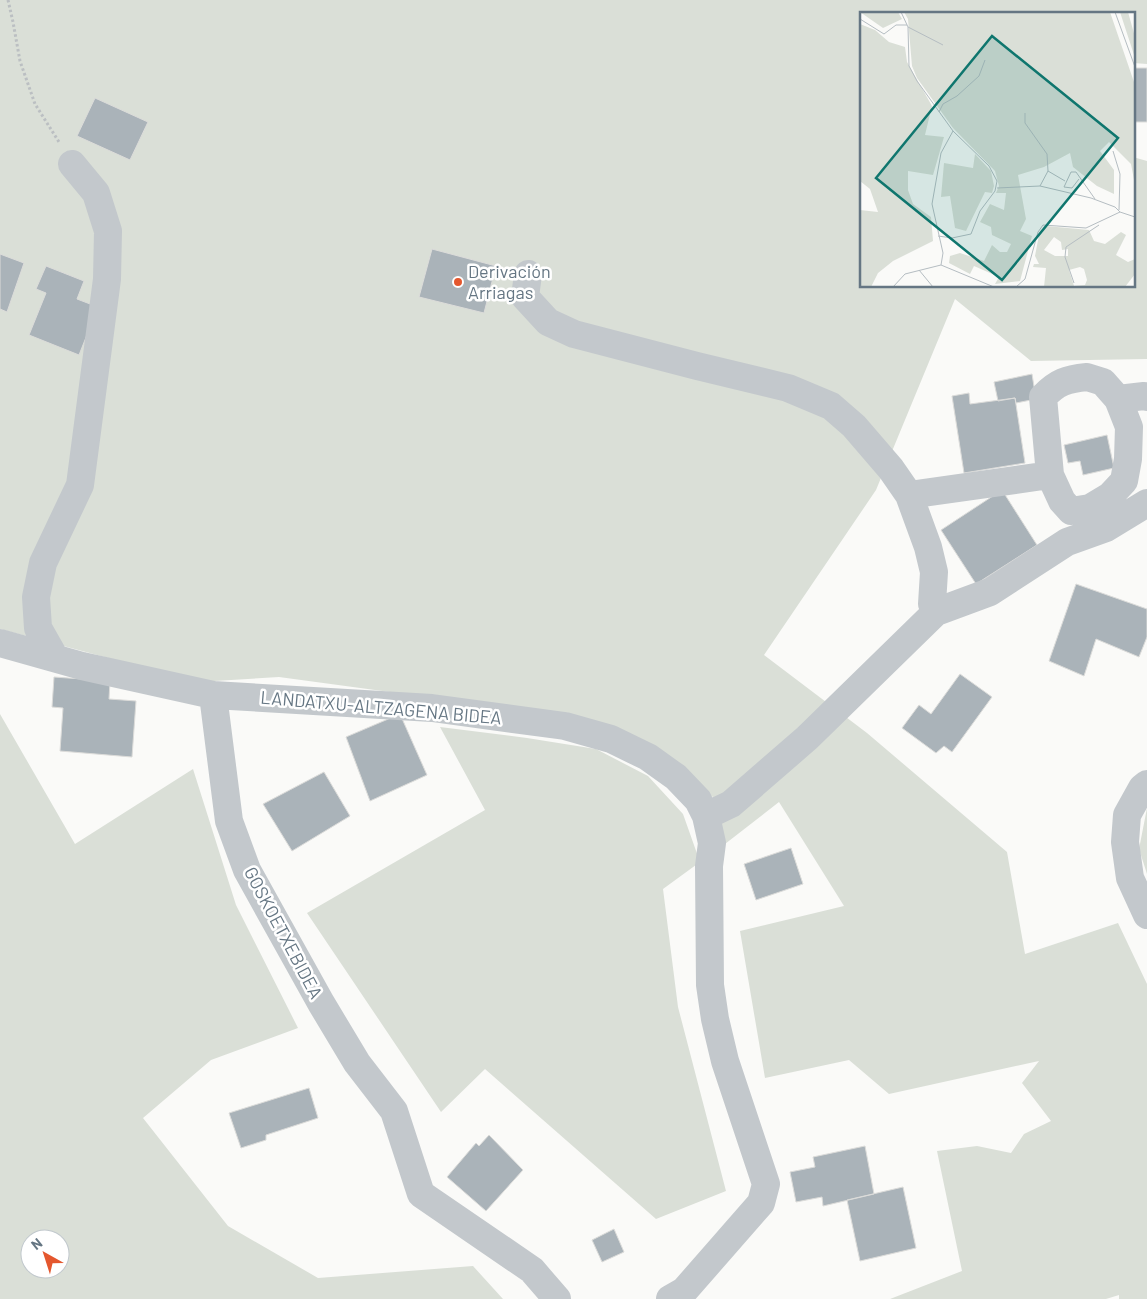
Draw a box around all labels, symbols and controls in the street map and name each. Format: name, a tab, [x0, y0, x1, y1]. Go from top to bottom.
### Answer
inset map	[860, 12, 1134, 288]
place label: Derivación Arriagas	[468, 260, 551, 303]
marker: Derivación Arriagas	[452, 276, 464, 288]
street label: LANDATXU-ALTZAGENA BIDEA	[260, 686, 503, 729]
street label: GOSKOETXEBIDEA	[240, 863, 328, 1002]
north arrow	[20, 1229, 70, 1279]
text: N	[28, 1234, 45, 1253]

